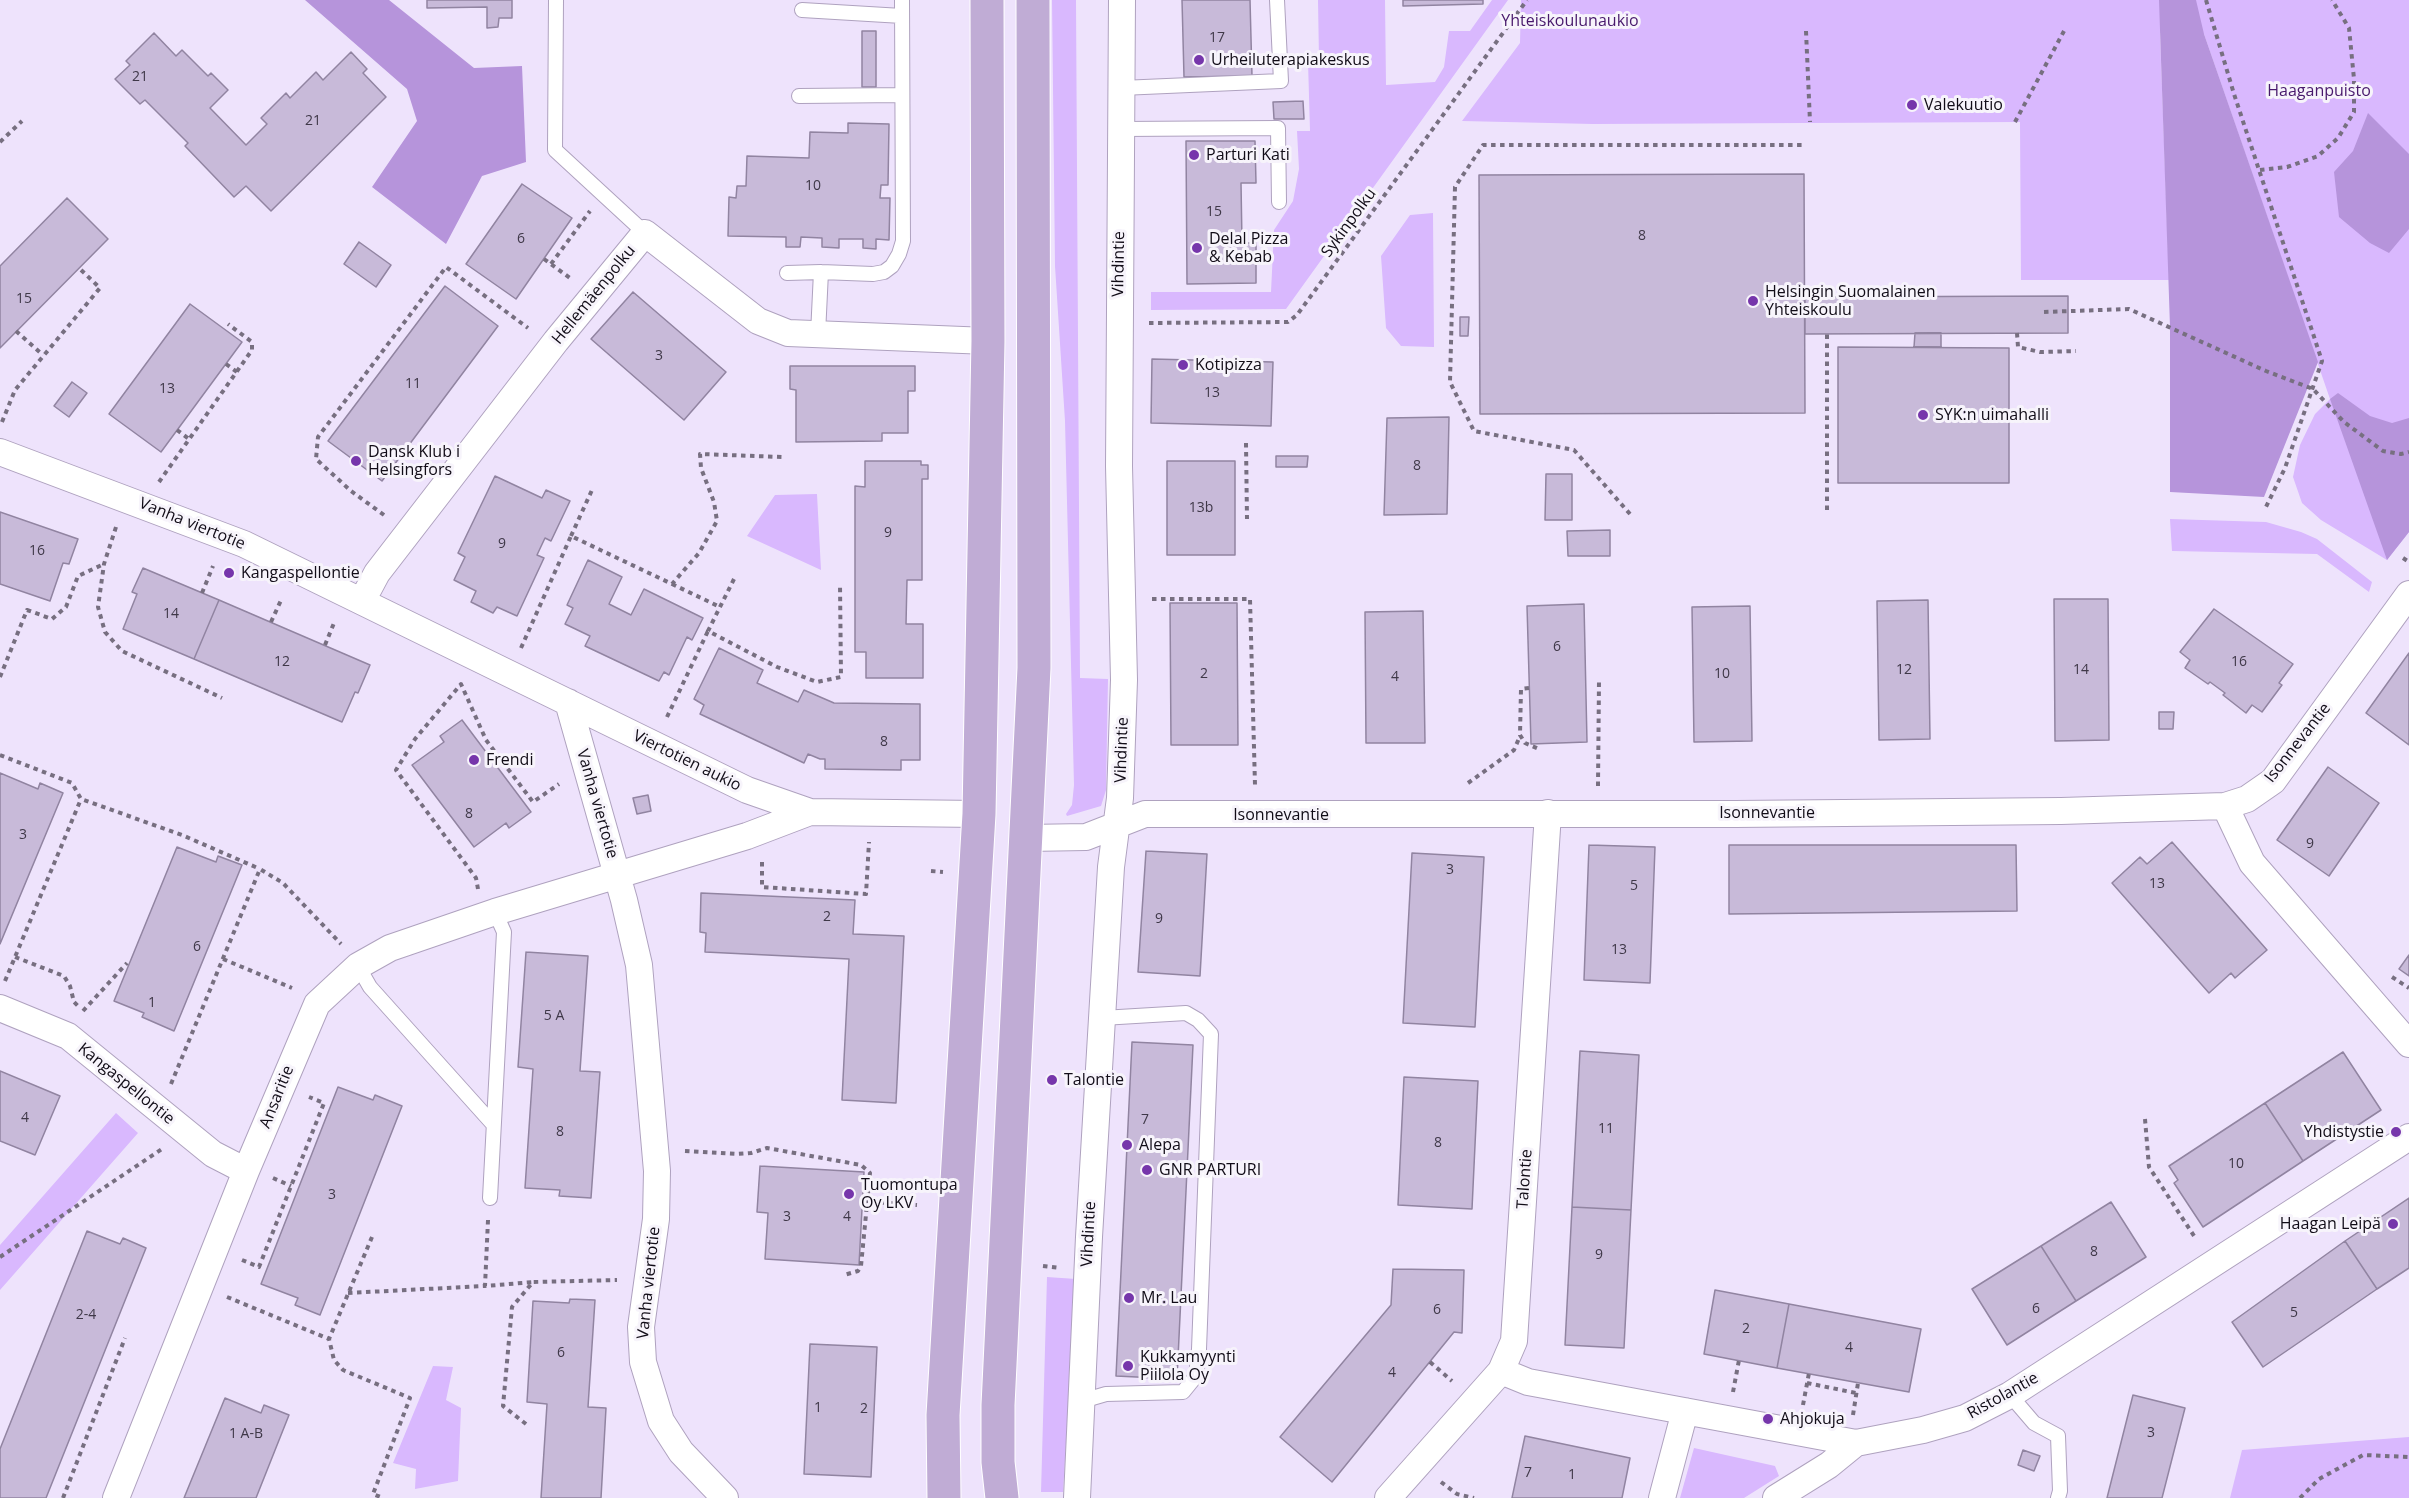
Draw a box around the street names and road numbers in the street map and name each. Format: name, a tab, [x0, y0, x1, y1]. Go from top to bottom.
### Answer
street label: Sykinpolku	[1318, 185, 1380, 261]
street label: Vihdintie	[1109, 231, 1129, 297]
street label: Hellemäenpolku	[548, 242, 640, 348]
street label: Vanha viertotie	[136, 494, 248, 554]
street label: Isonnevantie	[2261, 699, 2335, 787]
street label: Vihdintie	[1111, 717, 1133, 783]
street label: Viertotien aukio	[630, 727, 744, 795]
street label: Vanha viertotie	[572, 747, 622, 861]
street label: Isonnevantie	[1719, 803, 1815, 823]
street label: Isonnevantie	[1233, 805, 1329, 825]
street label: Kangaspellontie	[74, 1039, 178, 1129]
street label: Ansaritie	[256, 1063, 298, 1131]
street label: Talontie	[1513, 1148, 1537, 1210]
street label: Vihdintie	[1078, 1201, 1100, 1267]
street label: Vanha viertotie	[634, 1226, 664, 1340]
street label: Ristolantie	[1964, 1369, 2042, 1423]

